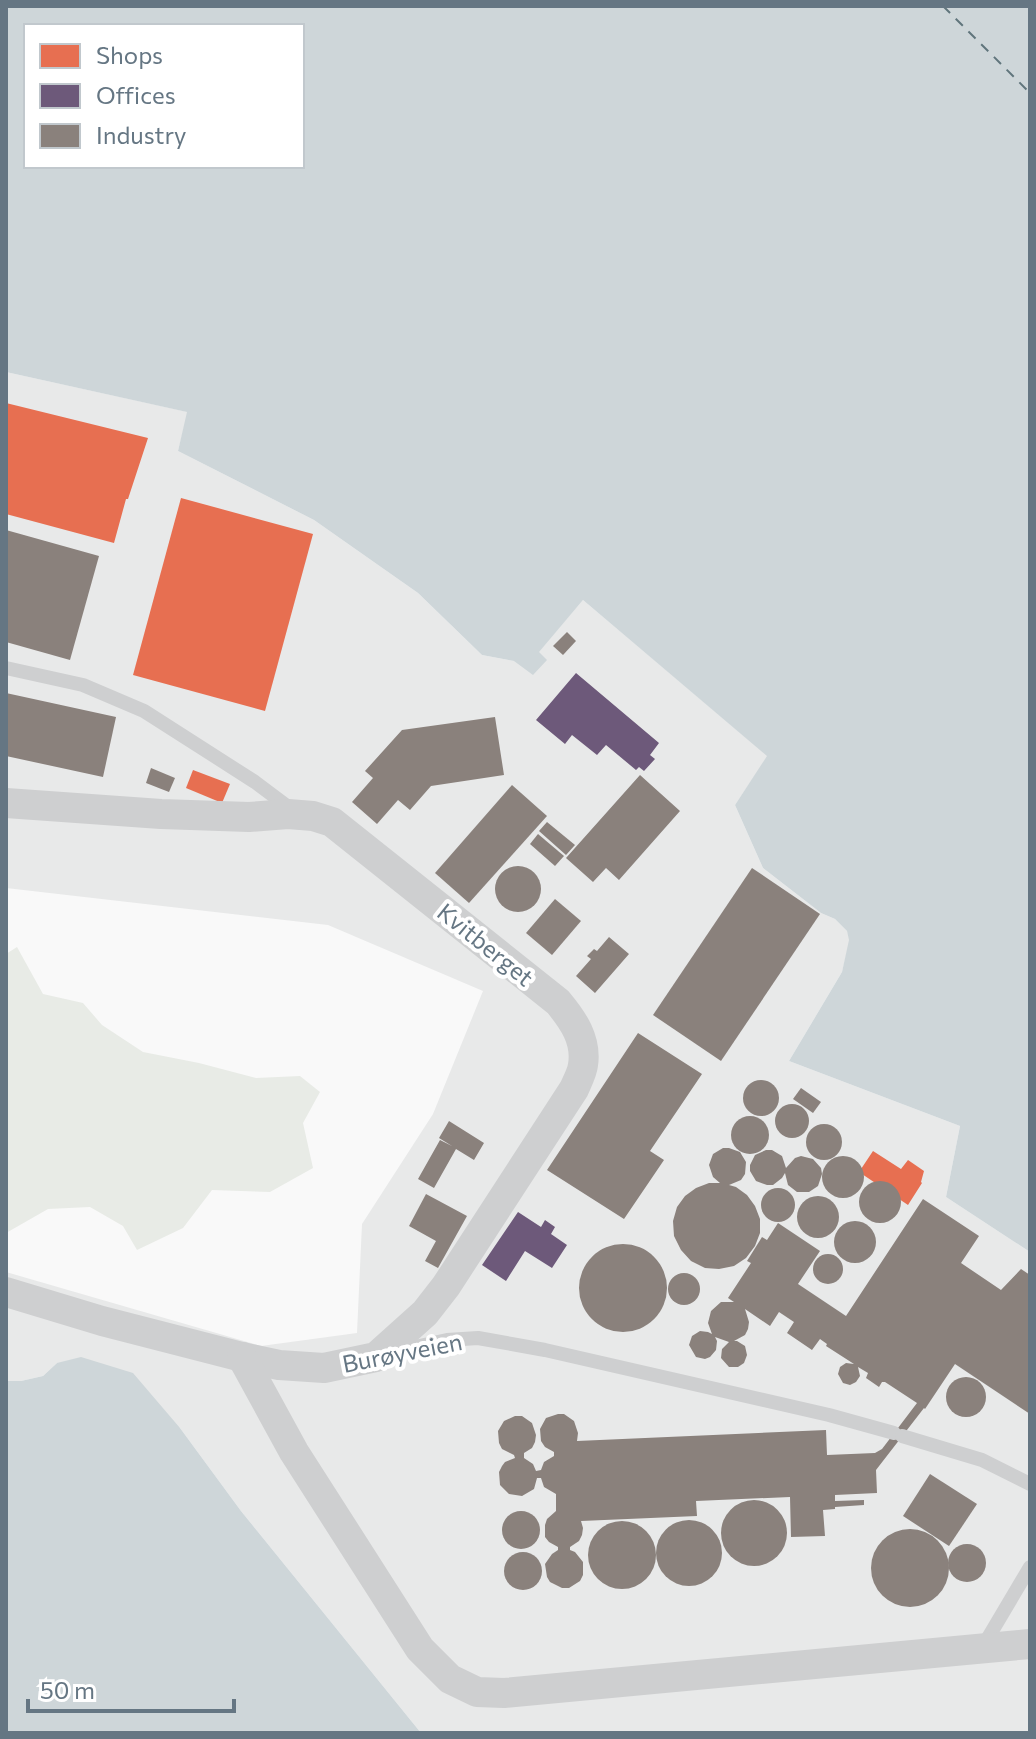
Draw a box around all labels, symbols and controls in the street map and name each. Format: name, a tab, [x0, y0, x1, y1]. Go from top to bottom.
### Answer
legend	[24, 24, 304, 168]
text: Shops	[96, 40, 163, 69]
text: Offices	[96, 80, 176, 109]
text: Industry	[96, 120, 186, 149]
street label: Kvitberget	[432, 896, 540, 992]
street label: Burøyveien	[340, 1326, 464, 1378]
scale bar	[28, 1663, 234, 1713]
text: 50 m	[40, 1675, 95, 1704]

